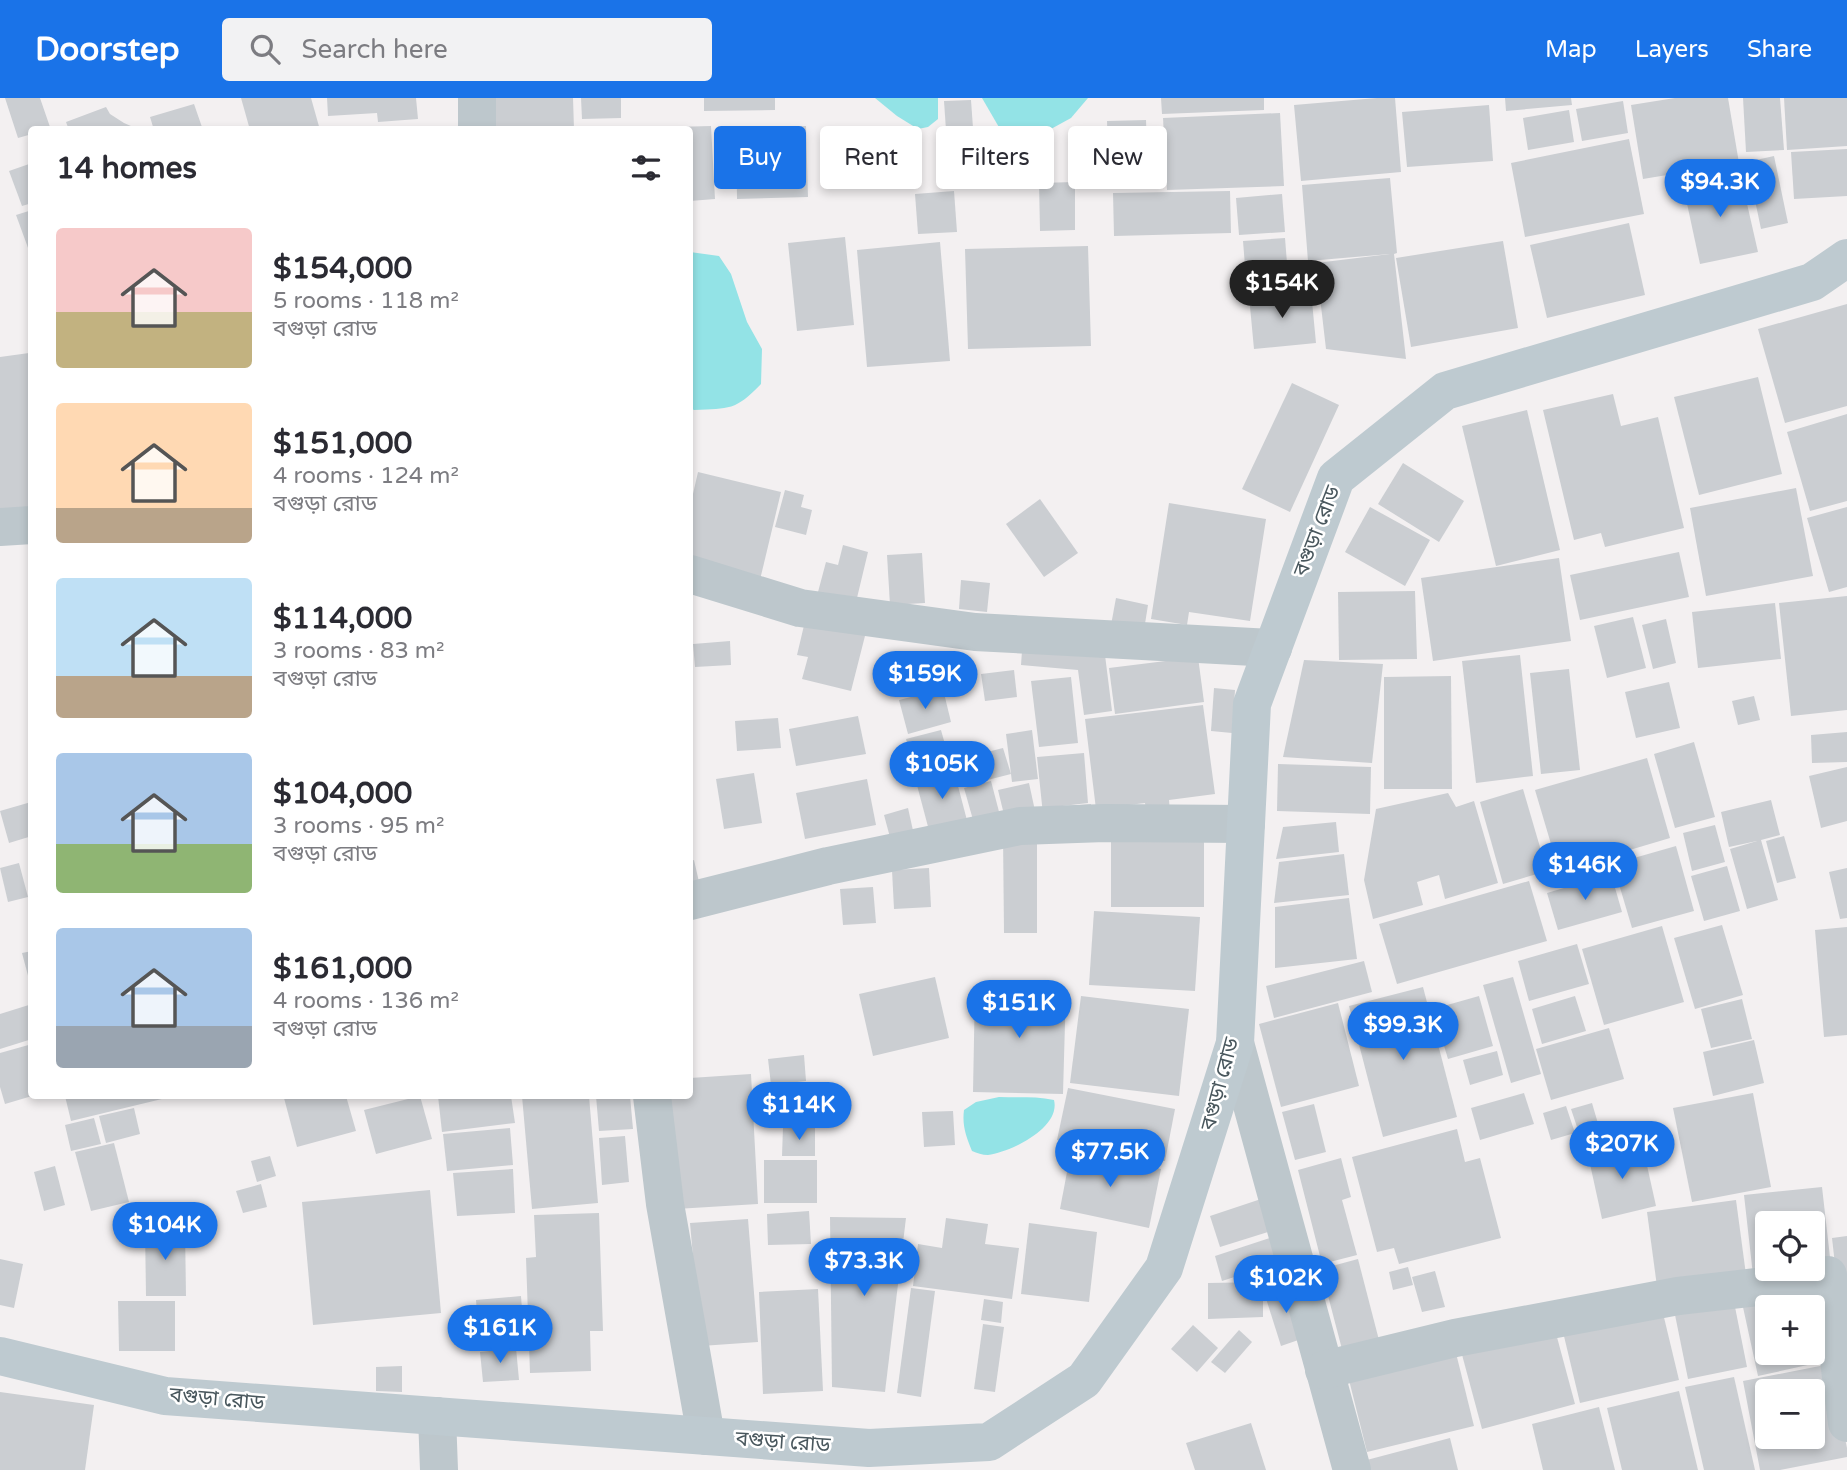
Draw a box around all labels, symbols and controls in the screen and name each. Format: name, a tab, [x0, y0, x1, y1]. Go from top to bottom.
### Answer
search box	[222, 18, 712, 81]
text: Doorstep	[35, 30, 180, 69]
icon: search	[246, 30, 284, 68]
text: Search here	[302, 34, 448, 65]
text: Map	[1545, 35, 1597, 64]
text: Layers	[1635, 35, 1709, 64]
text: Share	[1747, 35, 1812, 64]
chip: Buy	[714, 126, 806, 189]
chip: Rent	[820, 126, 922, 189]
chip: Filters	[936, 126, 1054, 189]
chip: New	[1068, 126, 1167, 189]
icon: filters	[627, 149, 665, 187]
text: 14 homes	[56, 150, 197, 187]
pin: $94.3K	[1663, 159, 1777, 219]
text: $94.3K	[1681, 168, 1759, 196]
text: $154,000	[273, 250, 412, 287]
icon: home	[112, 256, 196, 340]
pin: $154K	[1233, 260, 1331, 320]
text: $154K	[1246, 269, 1318, 297]
text: 5 rooms · 118 m²	[273, 287, 459, 315]
text: বগুড়া রোড	[273, 315, 377, 343]
text: $151,000	[273, 425, 412, 462]
icon: home	[112, 431, 196, 515]
text: 4 rooms · 124 m²	[273, 462, 459, 490]
street label: বগুড়া রোড	[1288, 481, 1346, 581]
text: বগুড়া রোড	[273, 490, 377, 518]
text: $114,000	[273, 600, 412, 637]
icon: home	[112, 606, 196, 690]
text: 3 rooms · 83 m²	[273, 637, 444, 665]
pin: $159K	[876, 652, 974, 711]
text: $159K	[889, 660, 961, 688]
text: বগুড়া রোড	[273, 665, 377, 693]
pin: $105K	[893, 742, 991, 801]
text: $105K	[906, 750, 978, 778]
text: $104,000	[273, 775, 412, 812]
icon: home	[112, 781, 196, 865]
text: 3 rooms · 95 m²	[273, 812, 444, 840]
text: বগুড়া রোড	[273, 840, 377, 868]
pin: $146K	[1536, 842, 1634, 902]
text: $146K	[1549, 851, 1621, 879]
text: $161,000	[273, 950, 412, 987]
icon: home	[112, 956, 196, 1040]
pin: $151K	[970, 981, 1068, 1040]
text: 4 rooms · 136 m²	[273, 987, 459, 1015]
text: $151K	[983, 989, 1055, 1017]
pin: $99.3K	[1346, 1002, 1460, 1062]
text: $99.3K	[1364, 1011, 1442, 1039]
text: বগুড়া রোড	[273, 1015, 377, 1043]
street label: বগুড়া রোড	[1195, 1034, 1245, 1134]
pin: $114K	[750, 1082, 848, 1142]
text: $114K	[763, 1091, 835, 1119]
pin: $207K	[1573, 1122, 1671, 1181]
pin: $77.5K	[1053, 1130, 1167, 1189]
text: $207K	[1586, 1130, 1658, 1158]
text: $77.5K	[1071, 1138, 1149, 1166]
pin: $104K	[116, 1202, 214, 1262]
text: $104K	[129, 1211, 201, 1239]
map controls	[1755, 1211, 1825, 1449]
button: locate	[1755, 1211, 1825, 1281]
pin: $73.3K	[807, 1238, 921, 1298]
text: $73.3K	[825, 1247, 903, 1275]
pin: $102K	[1237, 1256, 1335, 1315]
text: $102K	[1250, 1264, 1322, 1292]
button: +	[1755, 1295, 1825, 1365]
pin: $161K	[451, 1306, 549, 1365]
text: $161K	[464, 1314, 536, 1342]
button: −	[1755, 1379, 1825, 1449]
street label: বগুড়া রোড	[168, 1382, 266, 1416]
street label: বগুড়া রোড	[734, 1426, 832, 1458]

